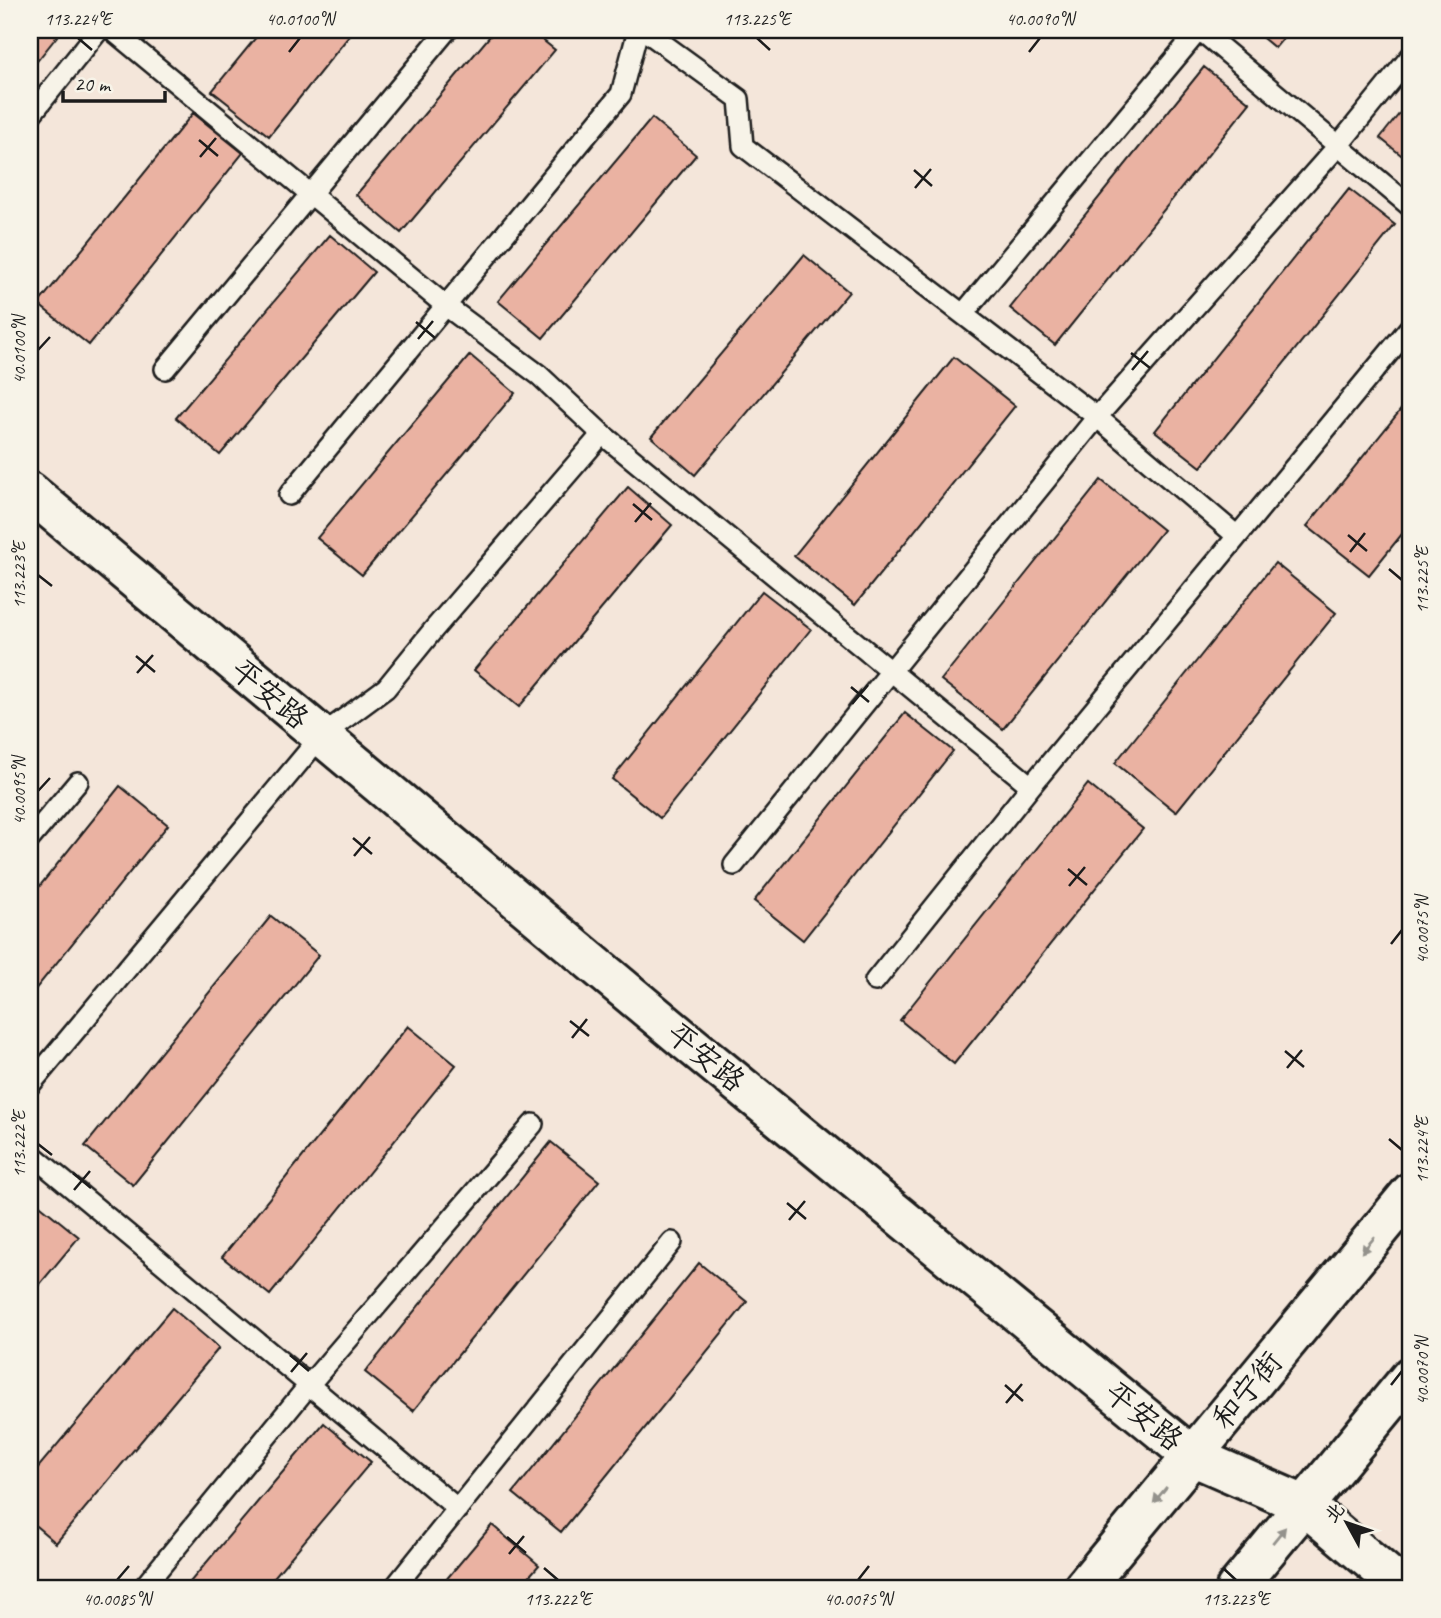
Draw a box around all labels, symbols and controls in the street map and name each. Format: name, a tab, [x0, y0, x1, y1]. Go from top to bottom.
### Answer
text: 113.224°E	[45, 8, 114, 30]
text: 40.0100°N	[266, 8, 337, 30]
text: 113.225°E	[724, 8, 793, 30]
text: 40.0090°N	[1006, 8, 1077, 30]
scale bar	[63, 60, 164, 104]
text: 20 m	[74, 71, 112, 97]
text: 40.0100°N	[8, 313, 30, 384]
text: 113.223°E	[8, 539, 30, 608]
text: 113.225°E	[1411, 544, 1433, 613]
street label: 平安路	[223, 651, 317, 737]
text: 40.0095°N	[8, 754, 30, 825]
text: 40.0075°N	[1411, 893, 1433, 964]
street label: 平安路	[659, 1014, 753, 1100]
text: 113.222°E	[8, 1108, 30, 1177]
text: 113.224°E	[1411, 1114, 1433, 1183]
one-way arrow	[1360, 1235, 1375, 1253]
text: 40.0070°N	[1411, 1334, 1433, 1405]
street label: 和宁街	[1204, 1343, 1290, 1437]
street label: 平安路	[1097, 1373, 1191, 1459]
one-way arrow	[1153, 1487, 1168, 1504]
north arrow	[1312, 1488, 1382, 1558]
text: 北	[1319, 1498, 1350, 1528]
one-way arrow	[1271, 1527, 1286, 1544]
text: 40.0085°N	[83, 1588, 154, 1610]
text: 113.222°E	[525, 1588, 594, 1610]
text: 40.0075°N	[824, 1588, 895, 1610]
text: 113.223°E	[1203, 1588, 1272, 1610]

